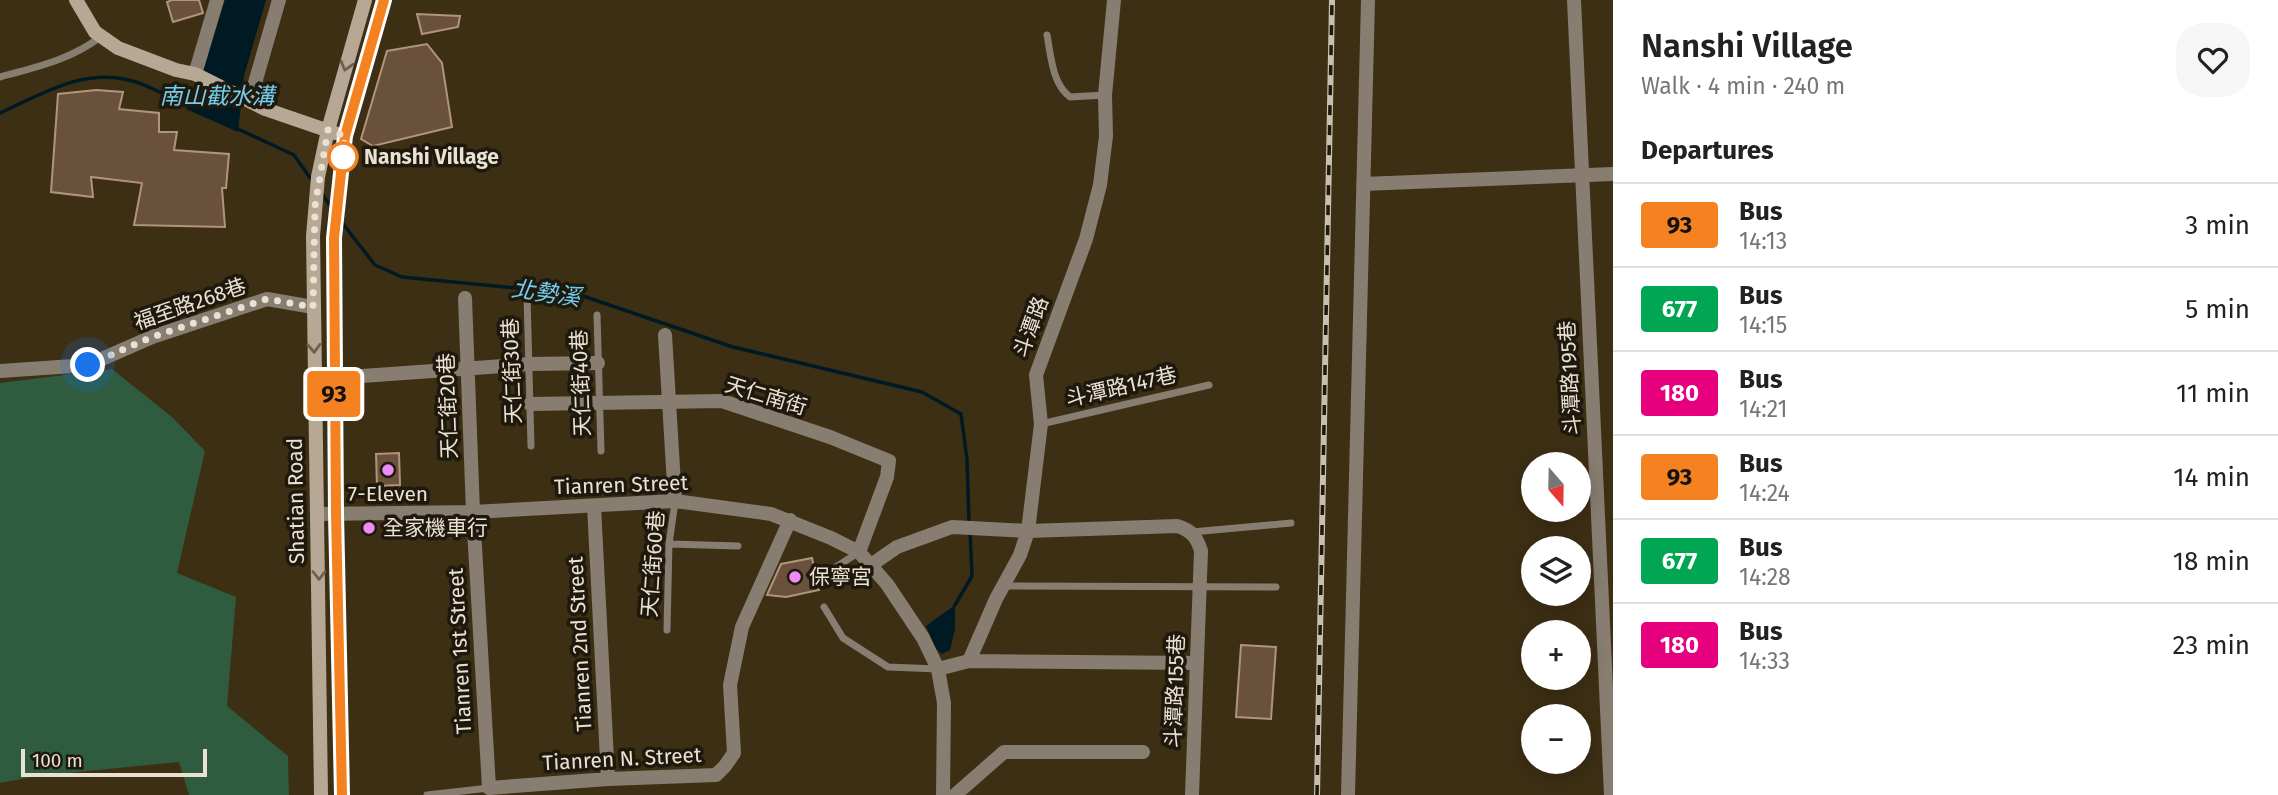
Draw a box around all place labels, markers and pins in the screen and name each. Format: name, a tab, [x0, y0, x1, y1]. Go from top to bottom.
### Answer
marker: Nanshi Village	[328, 142, 358, 172]
place label: Nanshi Village	[364, 144, 499, 170]
marker: 7-Eleven	[380, 462, 396, 478]
place label: 7-Eleven	[348, 481, 428, 507]
place label: 全家機車行	[383, 515, 488, 541]
marker: 全家機車行	[361, 520, 377, 536]
place label: 保寧宮	[809, 564, 872, 590]
marker: 保寧宮	[787, 569, 803, 585]

